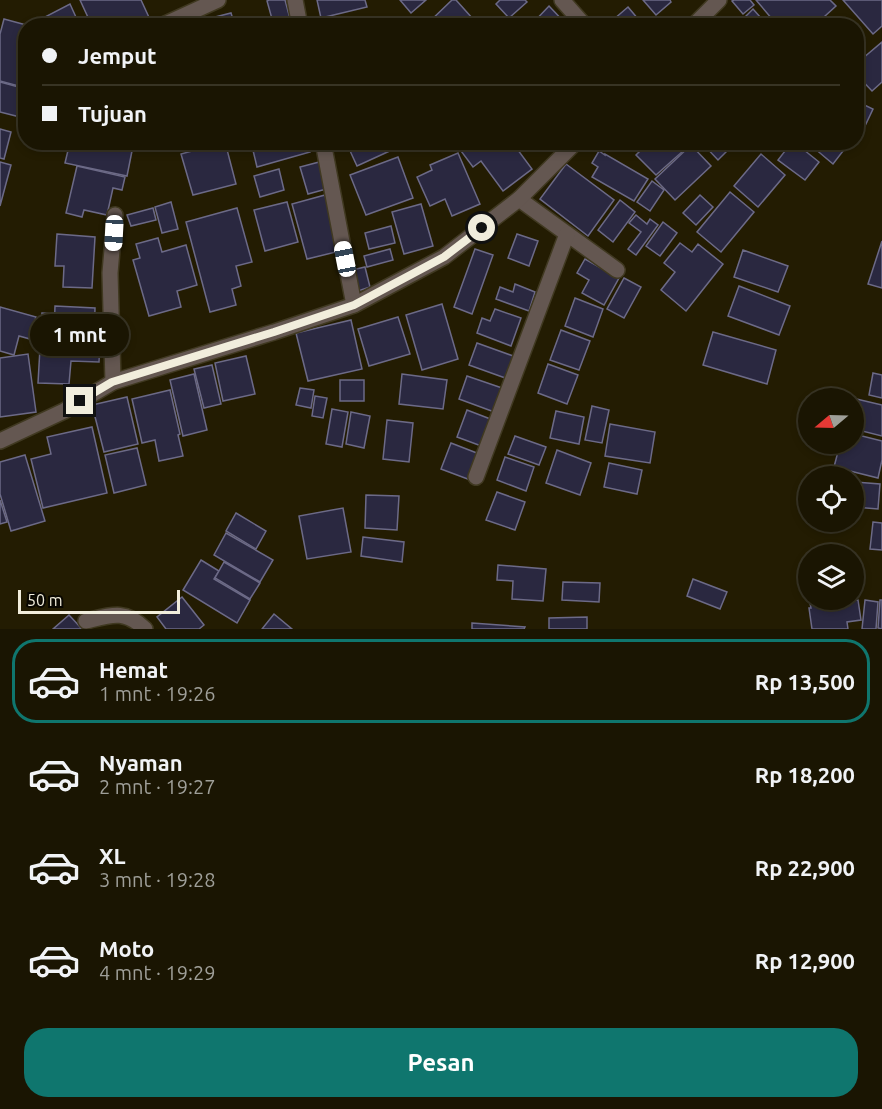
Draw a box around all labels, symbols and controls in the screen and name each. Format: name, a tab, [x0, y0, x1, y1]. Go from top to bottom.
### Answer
text: Jemput	[78, 43, 157, 68]
text: Tujuan	[78, 101, 147, 126]
route start	[468, 214, 495, 241]
car	[104, 215, 124, 251]
car	[333, 240, 357, 278]
callout: 1 mnt	[31, 314, 130, 356]
text: 1 mnt	[53, 323, 106, 346]
route end	[66, 387, 93, 414]
north arrow	[798, 388, 864, 454]
map controls	[798, 388, 864, 610]
button: locate	[798, 466, 864, 532]
button: layers	[798, 544, 864, 610]
scale bar	[18, 587, 180, 614]
text: 50 m	[27, 591, 63, 609]
icon: car	[27, 654, 81, 708]
text: Hemat	[99, 657, 168, 682]
text: Rp 13,500	[755, 669, 855, 694]
text: 1 mnt · 19:26	[99, 682, 216, 705]
icon: car	[27, 747, 81, 801]
text: Nyaman	[99, 750, 183, 775]
text: Rp 18,200	[755, 762, 855, 787]
text: 2 mnt · 19:27	[99, 775, 216, 798]
icon: car	[27, 840, 81, 894]
text: XL	[99, 843, 126, 868]
text: Rp 22,900	[755, 855, 855, 880]
text: 3 mnt · 19:28	[99, 868, 216, 891]
icon: car	[27, 933, 81, 987]
text: Moto	[99, 936, 154, 961]
text: Rp 12,900	[755, 948, 855, 973]
text: 4 mnt · 19:29	[99, 961, 216, 984]
button: Pesan	[24, 1028, 858, 1097]

